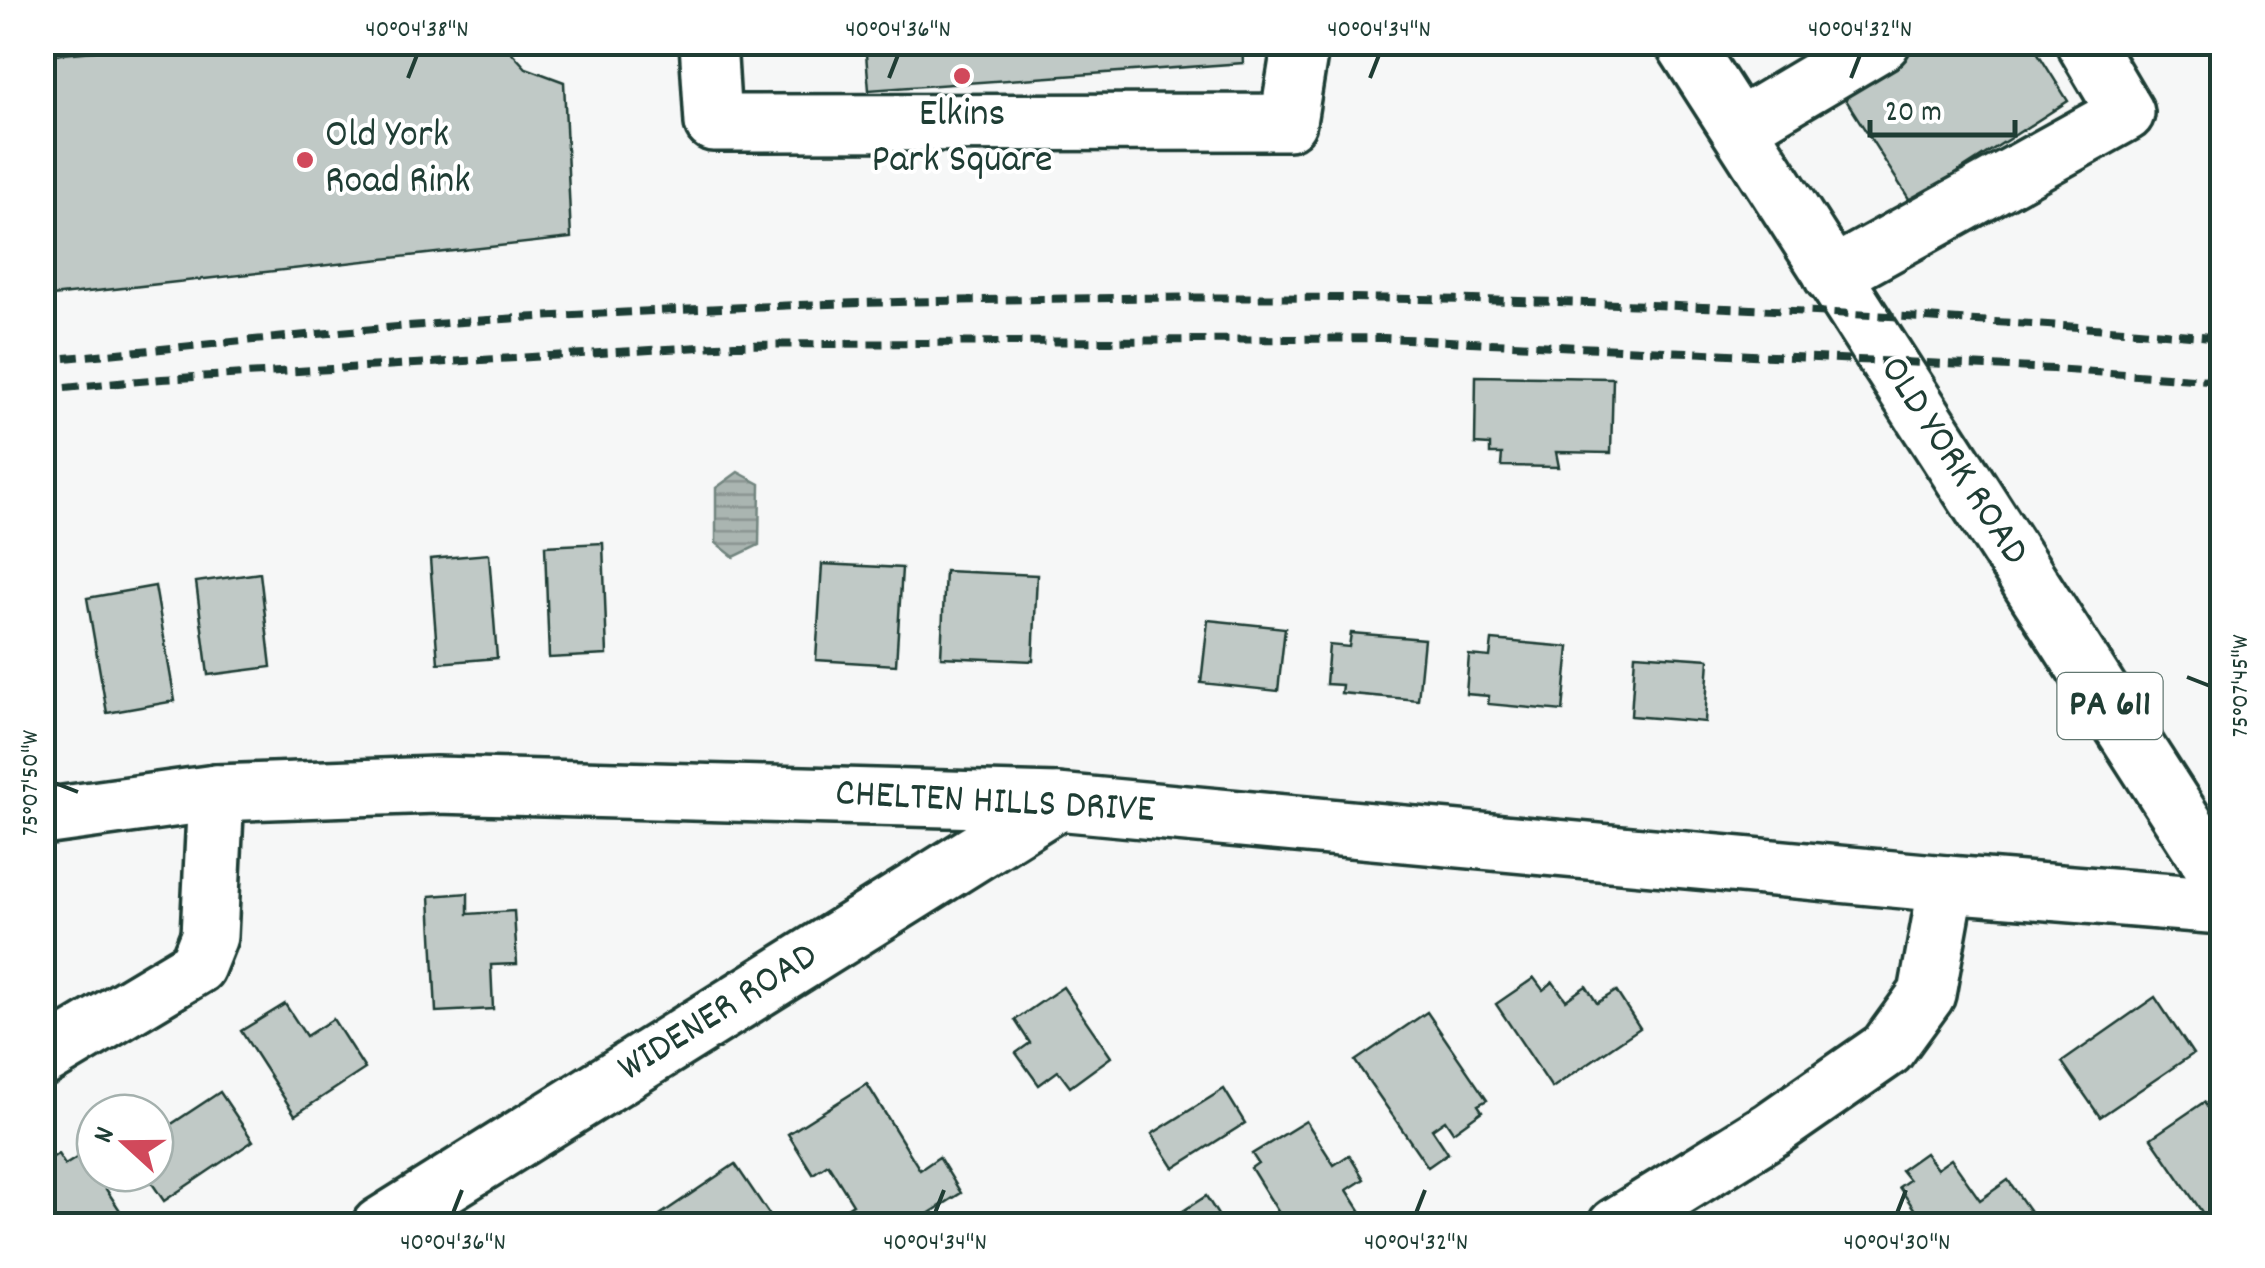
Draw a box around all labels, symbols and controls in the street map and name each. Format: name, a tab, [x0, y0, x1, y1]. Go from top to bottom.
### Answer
text: 40°04'38"N	[365, 13, 469, 49]
text: 40°04'36"N	[845, 13, 951, 49]
text: 40°04'34"N	[1327, 13, 1431, 49]
text: 40°04'32"N	[1808, 13, 1912, 49]
marker: Elkins Park Square	[951, 65, 973, 87]
scale bar	[1870, 75, 2015, 137]
place label: Elkins Park Square	[871, 88, 1053, 191]
text: 20 m	[1885, 93, 1942, 136]
place label: Old York Road Rink	[325, 109, 471, 212]
marker: Old York Road Rink	[294, 149, 316, 171]
street label: OLD YORK ROAD	[1863, 346, 2041, 578]
text: 75°07'45"W	[2224, 634, 2260, 737]
road number: PA 611	[2058, 673, 2162, 739]
text: 75°07'50"W	[14, 729, 50, 836]
street label: CHELTEN HILLS DRIVE	[834, 767, 1156, 841]
street label: WIDENER ROAD	[608, 930, 830, 1098]
north arrow	[75, 1093, 175, 1193]
text: N	[85, 1122, 127, 1149]
text: 40°04'36"N	[400, 1226, 506, 1262]
text: 40°04'34"N	[883, 1226, 987, 1262]
text: 40°04'32"N	[1364, 1226, 1468, 1262]
text: 40°04'30"N	[1844, 1226, 1950, 1262]

